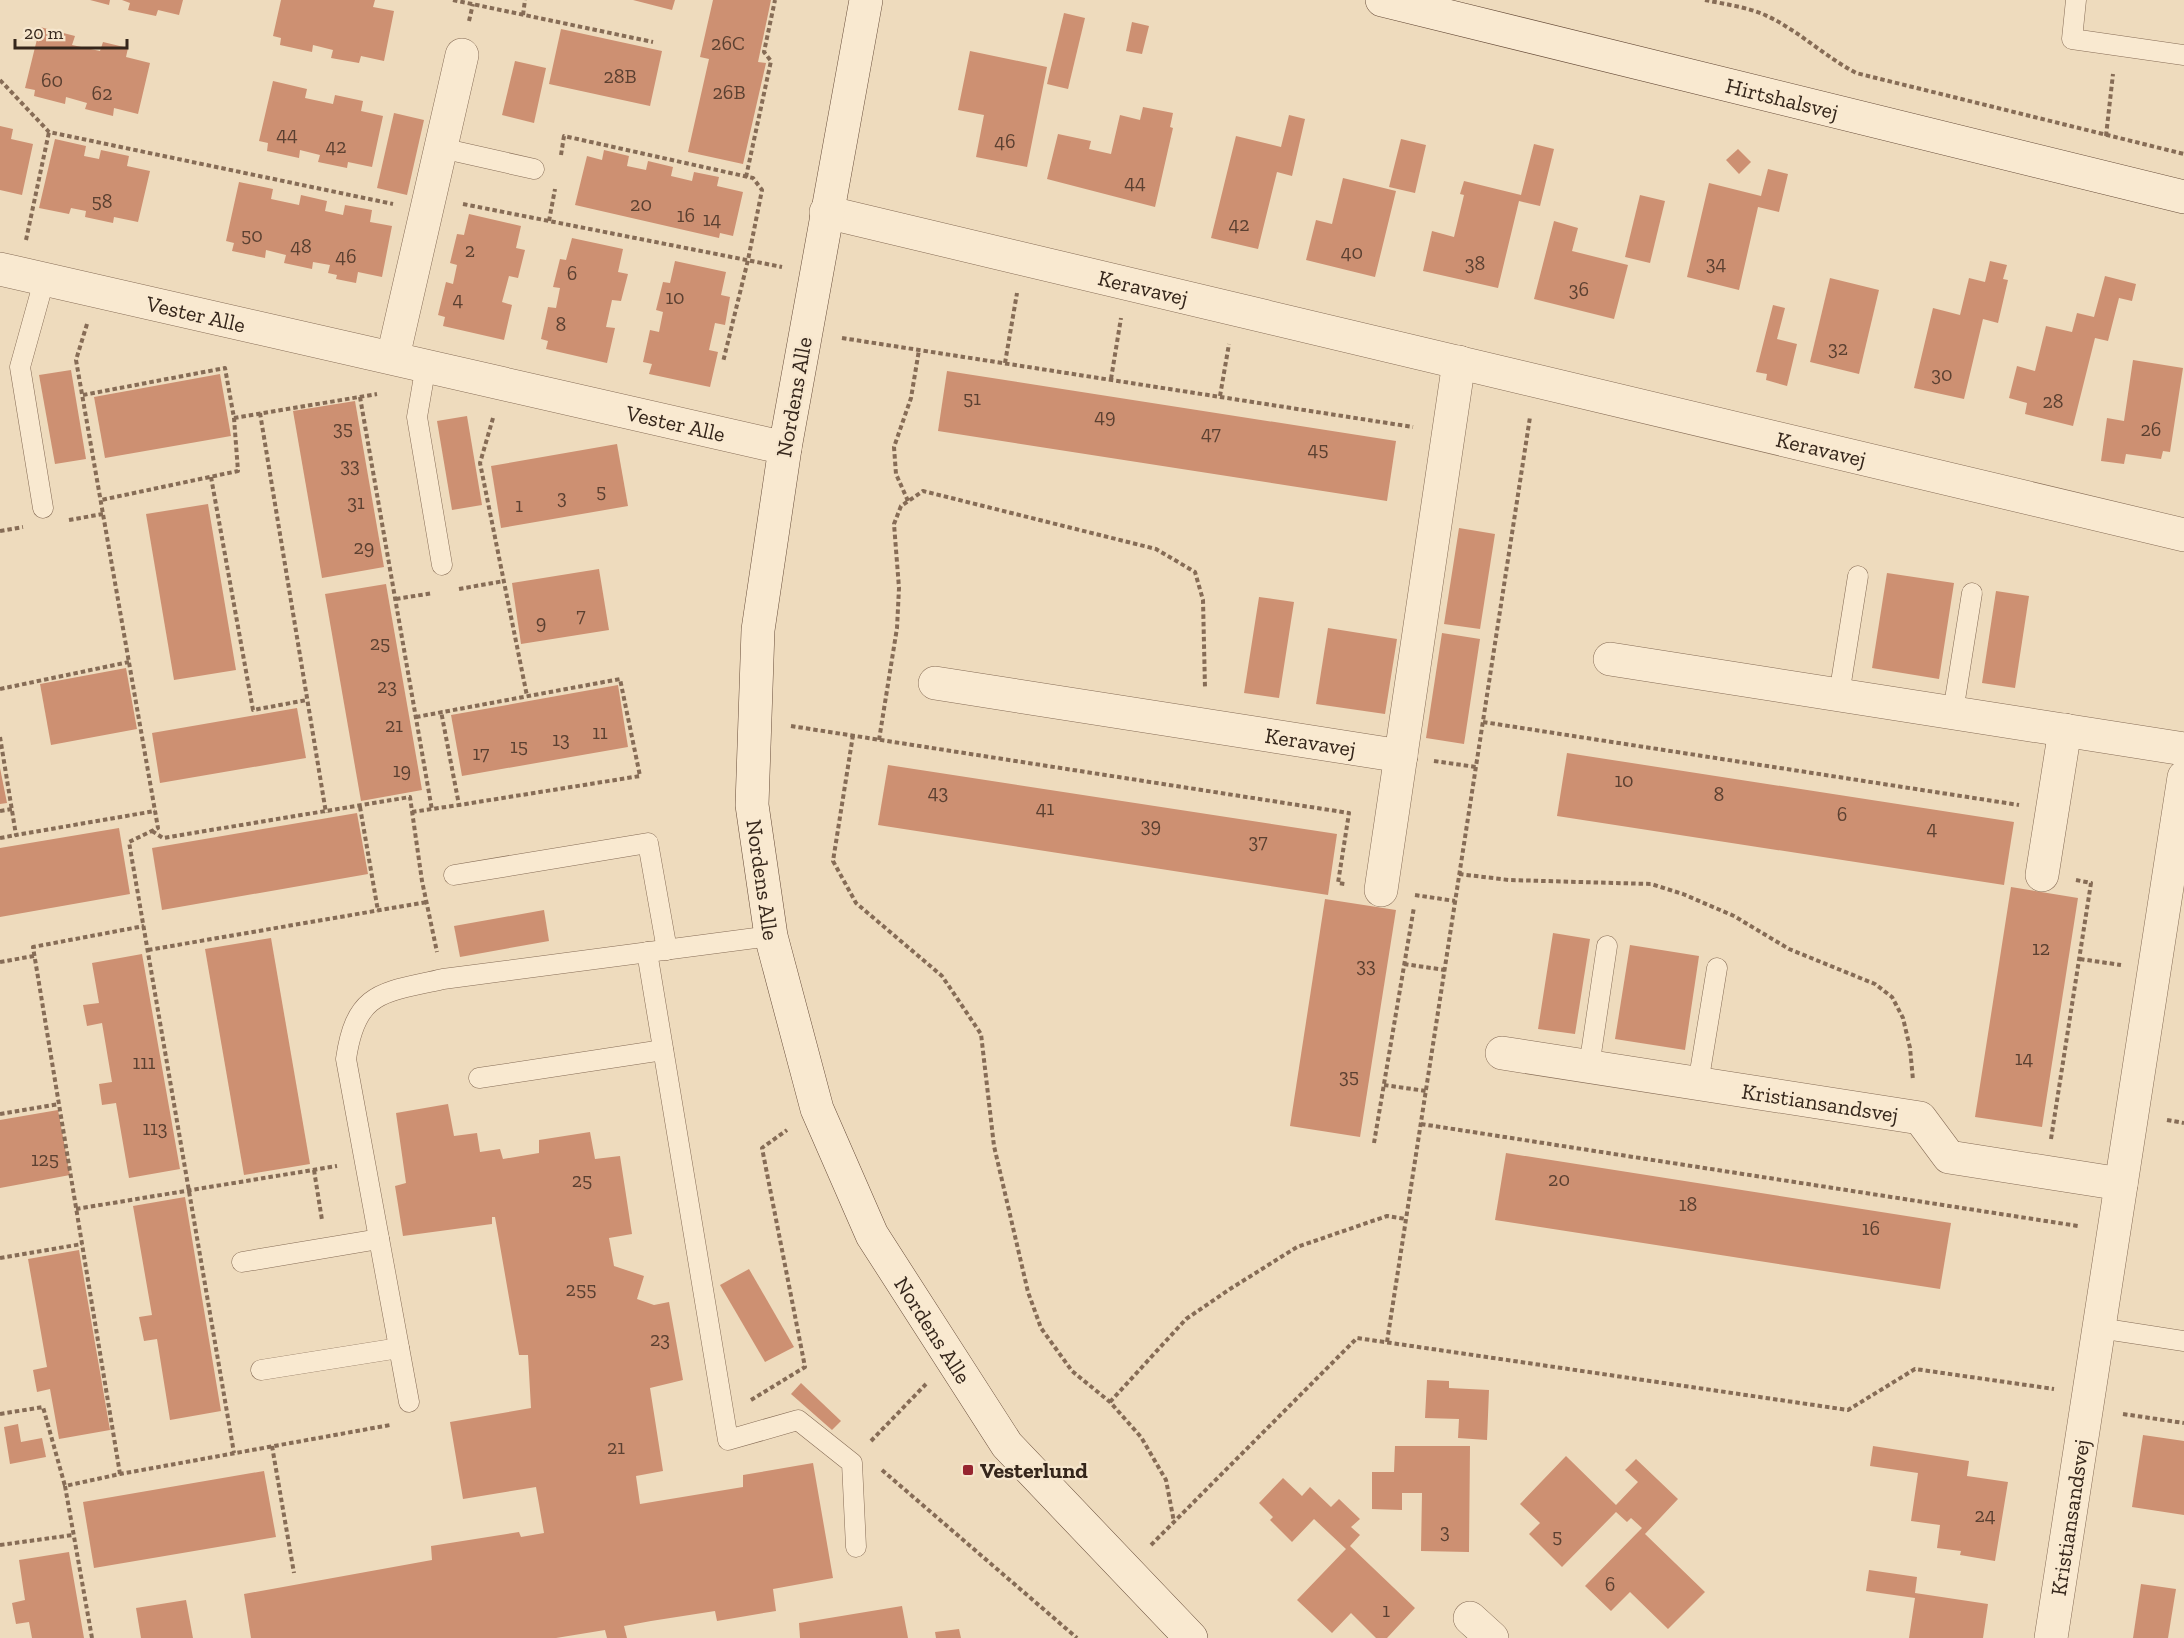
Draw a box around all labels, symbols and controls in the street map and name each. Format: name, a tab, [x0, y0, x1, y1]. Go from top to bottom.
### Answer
scale bar	[15, 12, 128, 50]
text: 20 m	[24, 22, 64, 44]
house number: 26C	[711, 31, 745, 55]
house number: 28B	[603, 64, 637, 88]
house number: 60	[41, 68, 63, 92]
street label: Hirtshalsvej	[1723, 71, 1841, 125]
house number: 26B	[713, 80, 746, 104]
house number: 62	[92, 81, 112, 105]
house number: 44	[276, 122, 298, 146]
house number: 46	[994, 129, 1016, 153]
house number: 42	[325, 134, 347, 158]
house number: 44	[1124, 170, 1146, 194]
house number: 58	[92, 189, 113, 213]
house number: 20	[630, 192, 652, 216]
house number: 16	[677, 203, 695, 227]
house number: 14	[703, 207, 721, 231]
house number: 42	[1228, 212, 1250, 236]
house number: 50	[241, 223, 263, 247]
house number: 48	[290, 234, 312, 258]
house number: 2	[465, 238, 475, 262]
house number: 40	[1341, 240, 1363, 264]
house number: 46	[335, 244, 357, 268]
house number: 38	[1465, 251, 1485, 275]
house number: 34	[1706, 251, 1726, 275]
house number: 6	[567, 261, 577, 285]
street label: Keravavej	[1095, 264, 1191, 311]
house number: 36	[1569, 277, 1589, 301]
house number: 10	[665, 285, 685, 309]
house number: 4	[453, 287, 464, 311]
street label: Vester Alle	[143, 289, 248, 338]
house number: 8	[556, 312, 566, 336]
street label: Nordens Alle	[770, 335, 818, 459]
house number: 32	[1828, 336, 1848, 360]
house number: 30	[1931, 362, 1953, 386]
house number: 51	[963, 386, 981, 410]
house number: 28	[2042, 389, 2064, 413]
street label: Vester Alle	[623, 398, 728, 447]
house number: 49	[1094, 404, 1116, 428]
house number: 35	[333, 416, 353, 440]
house number: 26	[2141, 417, 2161, 441]
house number: 47	[1201, 421, 1222, 445]
street label: Keravavej	[1774, 425, 1869, 472]
house number: 45	[1307, 437, 1329, 461]
house number: 33	[340, 453, 360, 477]
house number: 5	[596, 479, 606, 503]
house number: 3	[557, 485, 567, 509]
house number: 31	[347, 490, 365, 514]
house number: 1	[515, 493, 523, 517]
house number: 29	[354, 535, 374, 559]
house number: 7	[576, 603, 586, 627]
house number: 9	[536, 610, 546, 634]
house number: 25	[370, 631, 390, 655]
house number: 23	[377, 674, 397, 698]
house number: 21	[385, 713, 403, 737]
house number: 11	[592, 720, 608, 744]
street label: Keravavej	[1263, 721, 1358, 762]
house number: 13	[552, 727, 570, 751]
house number: 15	[510, 734, 528, 758]
house number: 17	[473, 741, 490, 765]
house number: 19	[393, 758, 411, 782]
house number: 10	[1614, 768, 1634, 792]
house number: 43	[928, 780, 948, 804]
house number: 8	[1714, 782, 1724, 806]
house number: 41	[1036, 796, 1055, 820]
house number: 6	[1837, 802, 1847, 826]
house number: 39	[1141, 813, 1161, 837]
house number: 4	[1927, 816, 1938, 840]
street label: Nordens Alle	[741, 818, 785, 942]
house number: 37	[1248, 829, 1268, 853]
house number: 12	[2032, 936, 2050, 960]
house number: 33	[1356, 953, 1376, 977]
house number: 14	[2015, 1046, 2033, 1070]
house number: 111	[132, 1050, 156, 1074]
house number: 35	[1339, 1064, 1359, 1088]
street label: Kristiansandsvej	[1740, 1077, 1900, 1128]
house number: 113	[142, 1116, 168, 1140]
house number: 125	[31, 1147, 59, 1171]
house number: 20	[1548, 1167, 1570, 1191]
house number: 25	[572, 1168, 592, 1192]
house number: 18	[1679, 1192, 1697, 1216]
house number: 16	[1862, 1216, 1880, 1240]
street label: Nordens Alle	[889, 1271, 977, 1388]
house number: 255	[566, 1277, 596, 1301]
house number: 23	[650, 1327, 670, 1351]
house number: 21	[607, 1435, 625, 1459]
street label: Kristiansandsvej	[2044, 1437, 2095, 1598]
place label: Vesterlund	[980, 1457, 1088, 1484]
marker: Vesterlund	[961, 1463, 975, 1477]
house number: 24	[1974, 1503, 1996, 1527]
house number: 3	[1440, 1519, 1450, 1543]
house number: 5	[1552, 1524, 1562, 1548]
house number: 6	[1605, 1572, 1615, 1596]
house number: 1	[1382, 1598, 1390, 1622]

